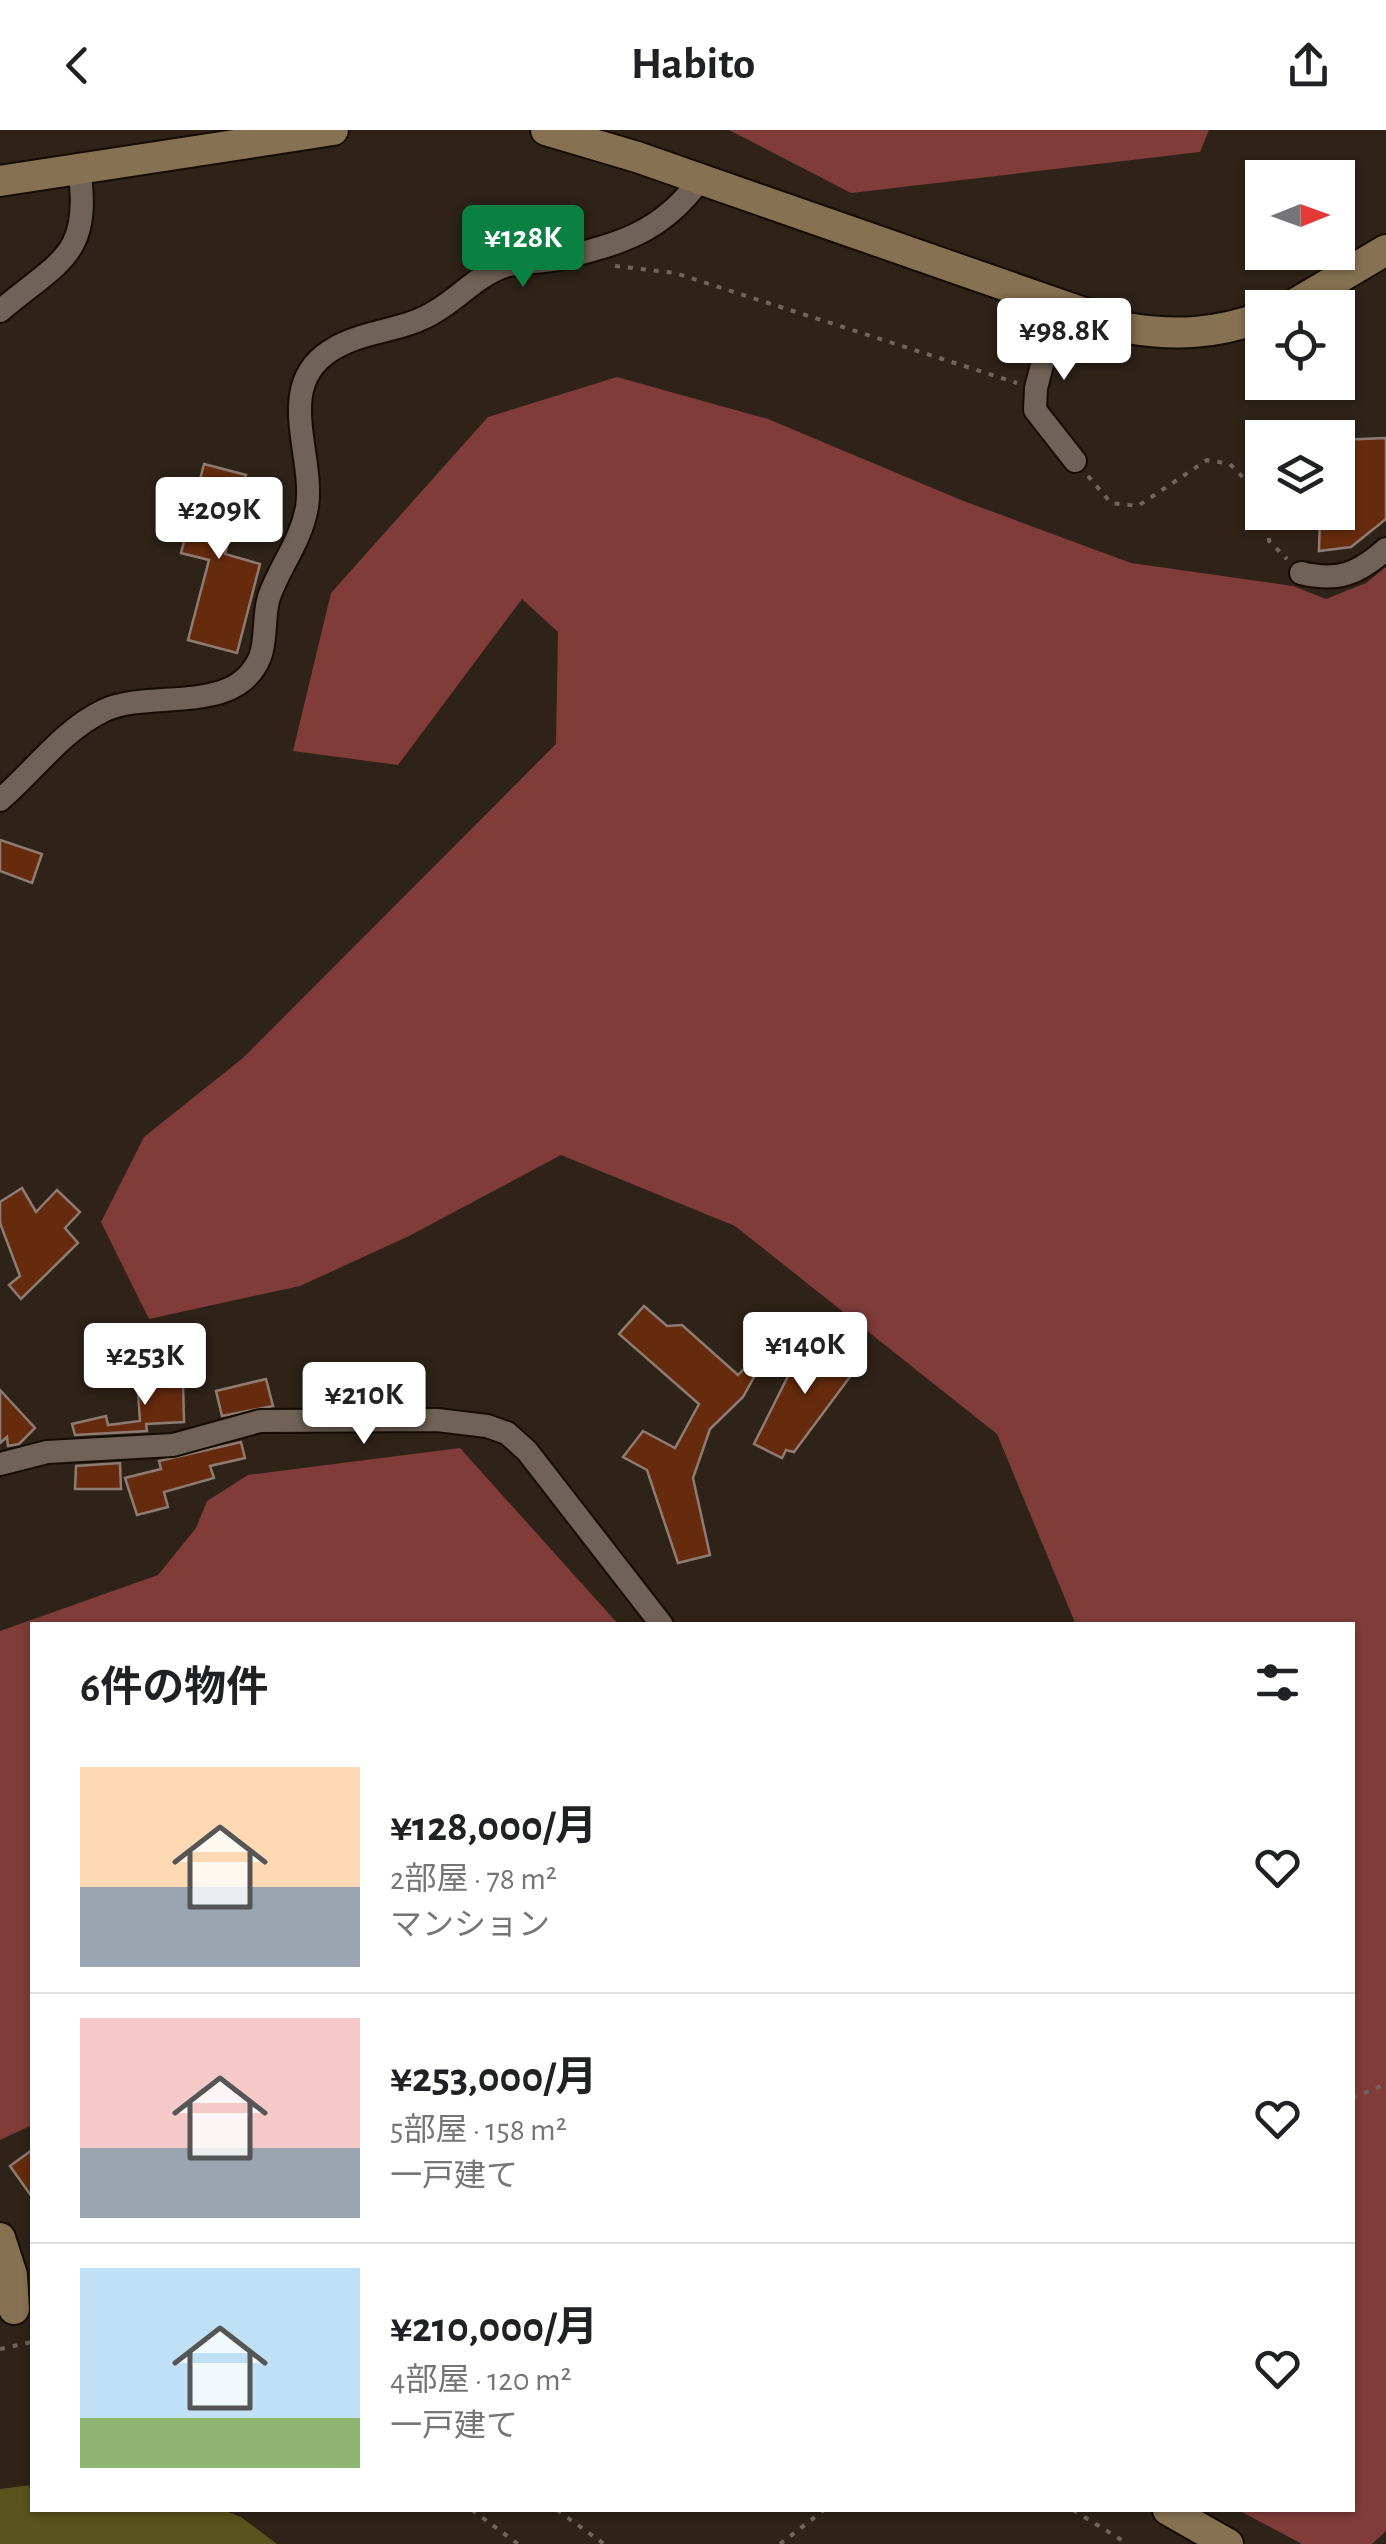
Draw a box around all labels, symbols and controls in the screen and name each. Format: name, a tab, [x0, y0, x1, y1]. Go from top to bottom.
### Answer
icon: back	[50, 38, 105, 93]
icon: share	[1281, 38, 1336, 93]
text: Habito	[631, 42, 755, 87]
north arrow	[1245, 160, 1355, 270]
map controls	[1245, 160, 1355, 530]
pin: ¥128K	[453, 205, 593, 290]
text: ¥128K	[484, 221, 562, 253]
button: locate	[1245, 290, 1355, 400]
pin: ¥98.8K	[983, 298, 1145, 383]
text: ¥98.8K	[1019, 314, 1109, 346]
button: layers	[1245, 420, 1355, 530]
pin: ¥209K	[149, 477, 289, 562]
text: ¥209K	[178, 493, 260, 525]
pin: ¥140K	[735, 1312, 875, 1397]
pin: ¥253K	[75, 1323, 215, 1408]
text: ¥140K	[765, 1328, 845, 1360]
text: ¥253K	[106, 1339, 184, 1371]
pin: ¥210K	[294, 1362, 434, 1447]
text: ¥210K	[325, 1378, 403, 1410]
icon: filters	[1250, 1655, 1305, 1710]
text: 6件の物件	[80, 1667, 268, 1709]
text: ¥128,000/月	[390, 1806, 597, 1848]
icon: home	[160, 1807, 280, 1927]
icon: heart	[1250, 1840, 1305, 1895]
text: 2部屋 · 78 m²	[390, 1863, 557, 1895]
text: マンション	[390, 1909, 550, 1941]
text: ¥253,000/月	[390, 2057, 597, 2099]
icon: home	[160, 2058, 280, 2178]
icon: heart	[1250, 2091, 1305, 2146]
text: 5部屋 · 158 m²	[390, 2114, 567, 2146]
text: 一戸建て	[390, 2160, 518, 2192]
text: ¥210,000/月	[390, 2307, 598, 2349]
icon: home	[160, 2308, 280, 2428]
icon: heart	[1250, 2341, 1305, 2396]
text: 4部屋 · 120 m²	[390, 2364, 572, 2396]
text: 一戸建て	[390, 2410, 518, 2442]

